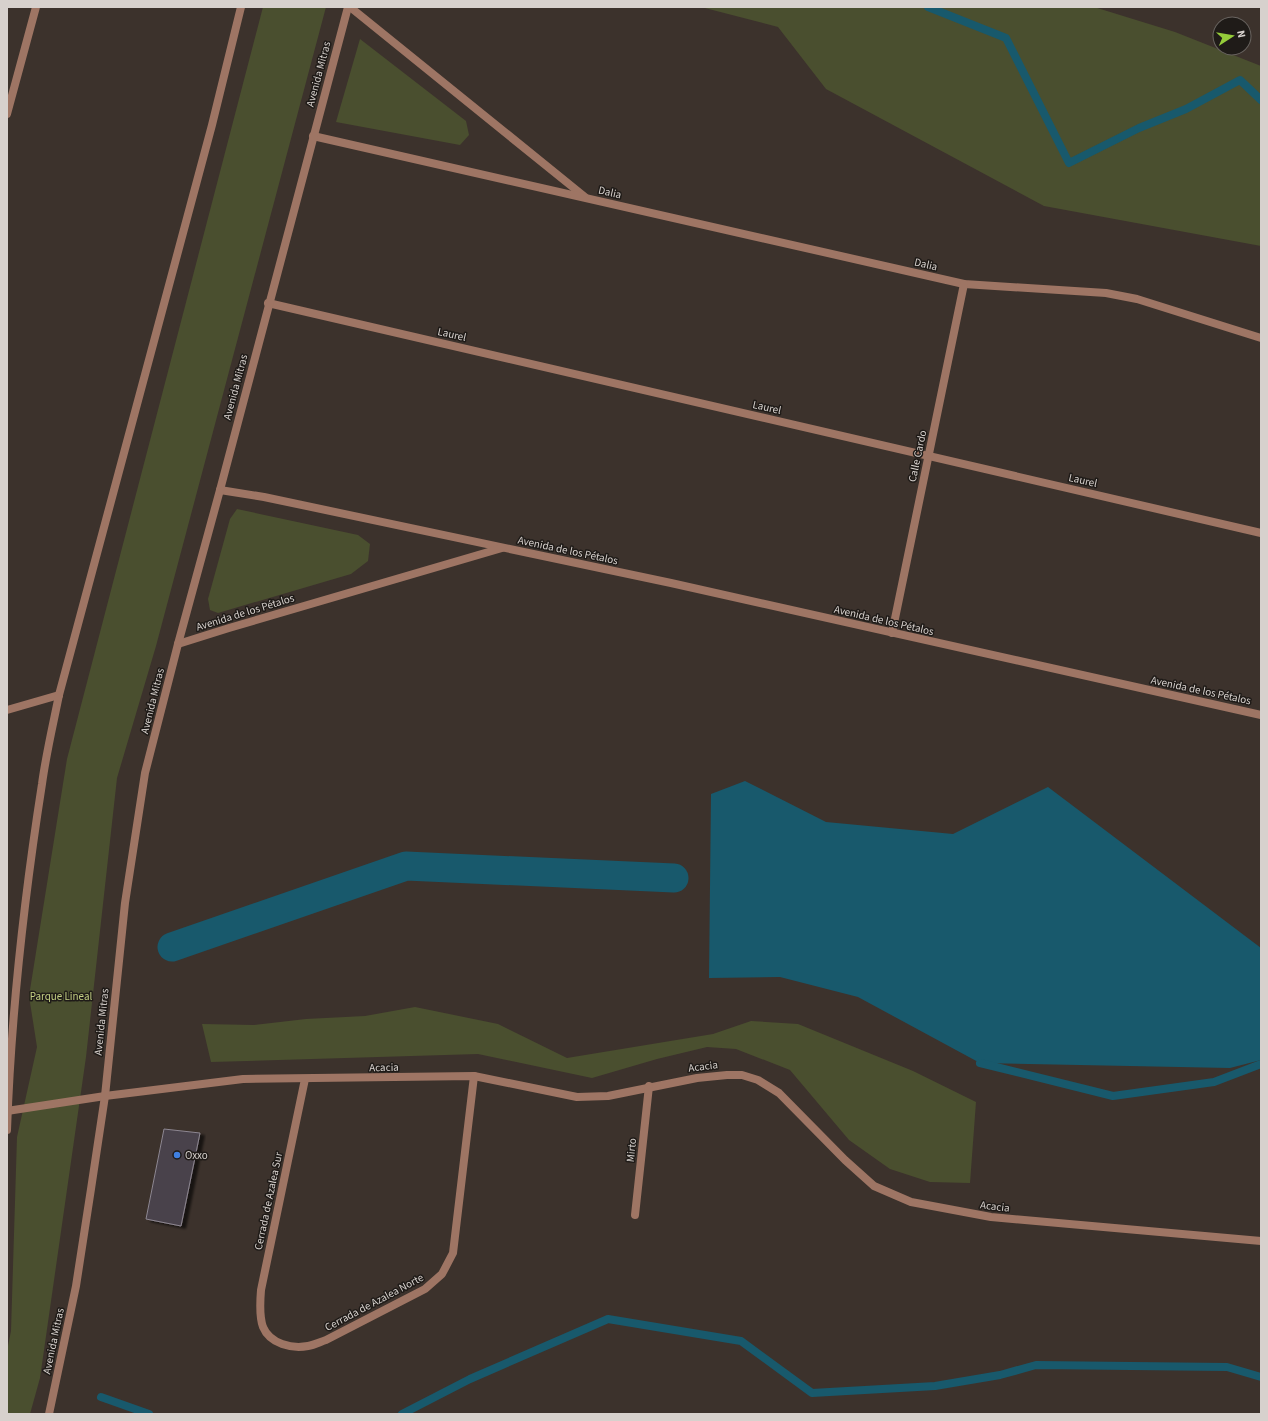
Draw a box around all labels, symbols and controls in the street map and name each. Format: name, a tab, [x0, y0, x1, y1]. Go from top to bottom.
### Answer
north arrow	[1212, 16, 1252, 56]
text: N	[1233, 29, 1249, 39]
street label: Avenida Mitras	[303, 39, 335, 109]
street label: Dalia	[597, 183, 623, 202]
street label: Dalia	[913, 255, 939, 274]
street label: Laurel	[436, 324, 468, 345]
street label: Avenida Mitras	[220, 352, 252, 422]
street label: Laurel	[751, 397, 783, 418]
street label: Calle Cardo	[905, 429, 930, 483]
street label: Laurel	[1067, 470, 1099, 491]
street label: Avenida de los Pétalos	[516, 533, 620, 569]
street label: Avenida de los Pétalos	[194, 590, 296, 635]
street label: Avenida de los Pétalos	[832, 602, 936, 639]
street label: Avenida Mitras	[137, 666, 168, 736]
street label: Avenida de los Pétalos	[1149, 673, 1253, 709]
street label: Avenida Mitras	[91, 987, 113, 1056]
park label: Parque Lineal	[30, 989, 92, 1004]
street label: Acacia	[687, 1057, 719, 1076]
street label: Acacia	[369, 1060, 399, 1075]
street label: Mirto	[623, 1137, 640, 1163]
place label: Oxxo	[185, 1148, 208, 1163]
marker: Oxxo	[172, 1150, 182, 1160]
street label: Cerrada de Azalea Sur	[251, 1151, 286, 1251]
street label: Acacia	[979, 1197, 1011, 1216]
street label: Cerrada de Azalea Norte	[322, 1270, 427, 1335]
street label: Avenida Mitras	[39, 1306, 68, 1376]

